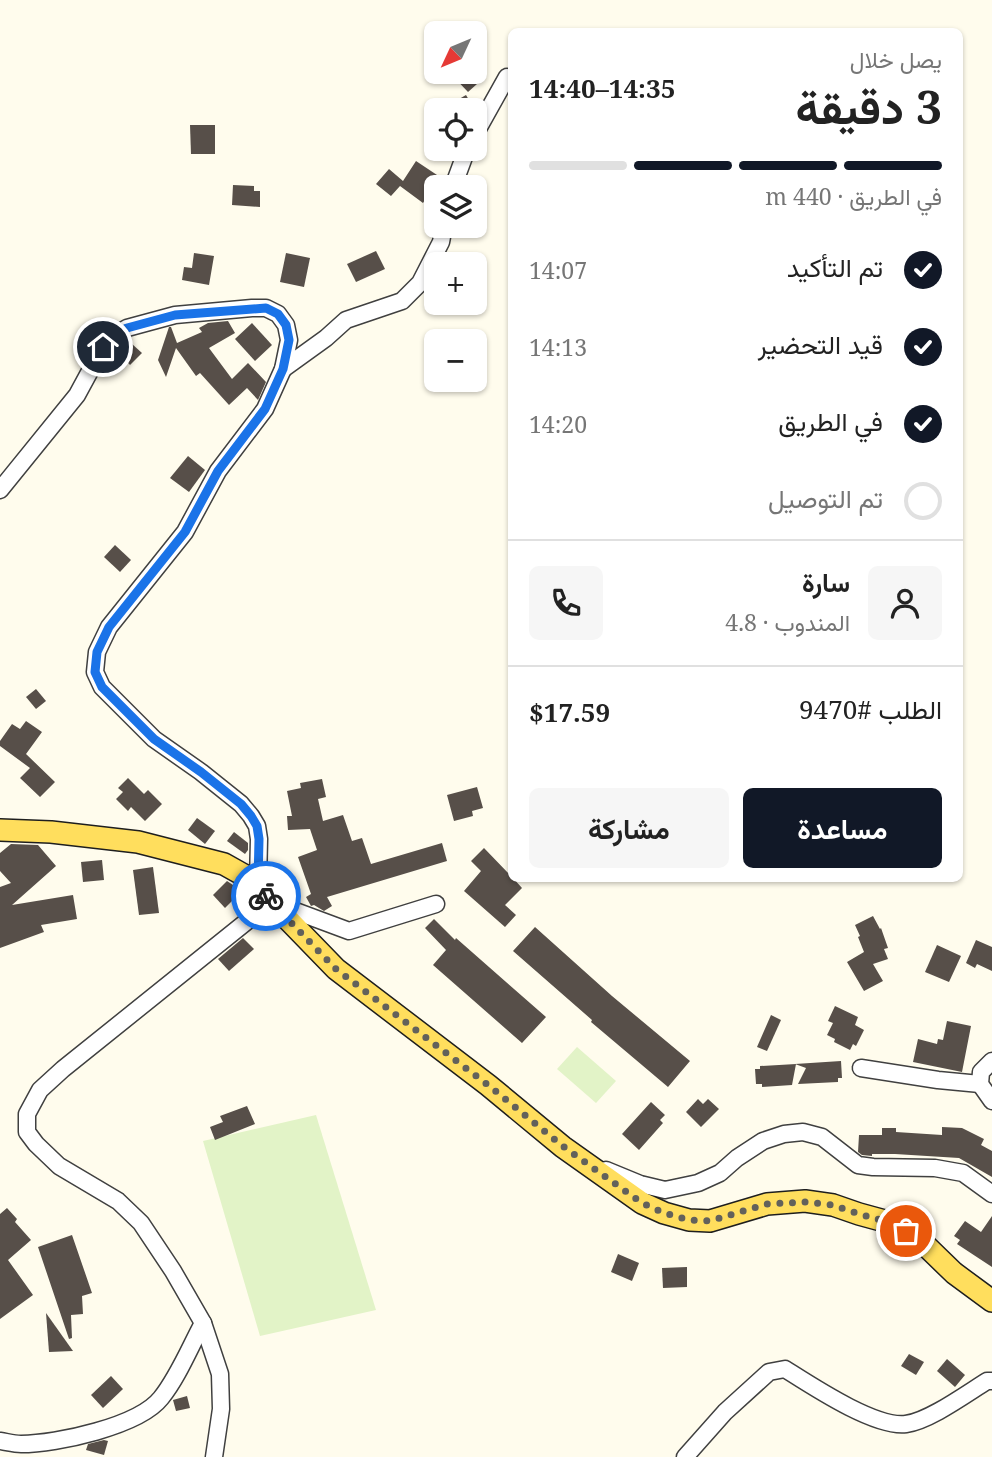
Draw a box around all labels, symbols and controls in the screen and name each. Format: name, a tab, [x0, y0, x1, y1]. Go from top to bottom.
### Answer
north arrow	[424, 21, 486, 84]
map controls	[424, 21, 487, 392]
text: يصل خلال	[850, 43, 942, 75]
text: 14:35–14:40	[529, 70, 675, 106]
text: 3 دقيقة	[796, 75, 942, 137]
button: locate	[424, 98, 487, 161]
button: layers	[424, 175, 487, 238]
text: في الطريق · 440 m	[765, 180, 942, 212]
text: تم التأكيد	[787, 249, 883, 285]
icon: check	[904, 251, 942, 289]
button: +	[424, 252, 487, 315]
text: 14:07	[529, 254, 587, 286]
pin	[73, 317, 133, 377]
text: قيد التحضير	[758, 326, 883, 362]
icon: home	[84, 328, 122, 366]
icon: check	[904, 328, 942, 366]
button: −	[424, 329, 487, 392]
text: 14:13	[529, 331, 587, 363]
text: في الطريق	[778, 403, 883, 439]
icon: check	[904, 405, 942, 443]
text: 14:20	[529, 408, 587, 440]
text: تم التوصيل	[768, 480, 883, 516]
text: سارة	[802, 564, 850, 600]
button: phone	[529, 566, 603, 640]
button: person	[868, 566, 942, 640]
text: المندوب · 4.8	[725, 606, 850, 638]
text: الطلب #9470	[799, 691, 942, 727]
text: $17.59	[529, 694, 610, 730]
button: مشاركة	[529, 788, 729, 868]
button: مساعدة	[743, 788, 942, 868]
courier	[231, 861, 301, 931]
icon: bike	[247, 877, 285, 915]
pin	[876, 1201, 936, 1261]
icon: bag	[887, 1212, 925, 1250]

